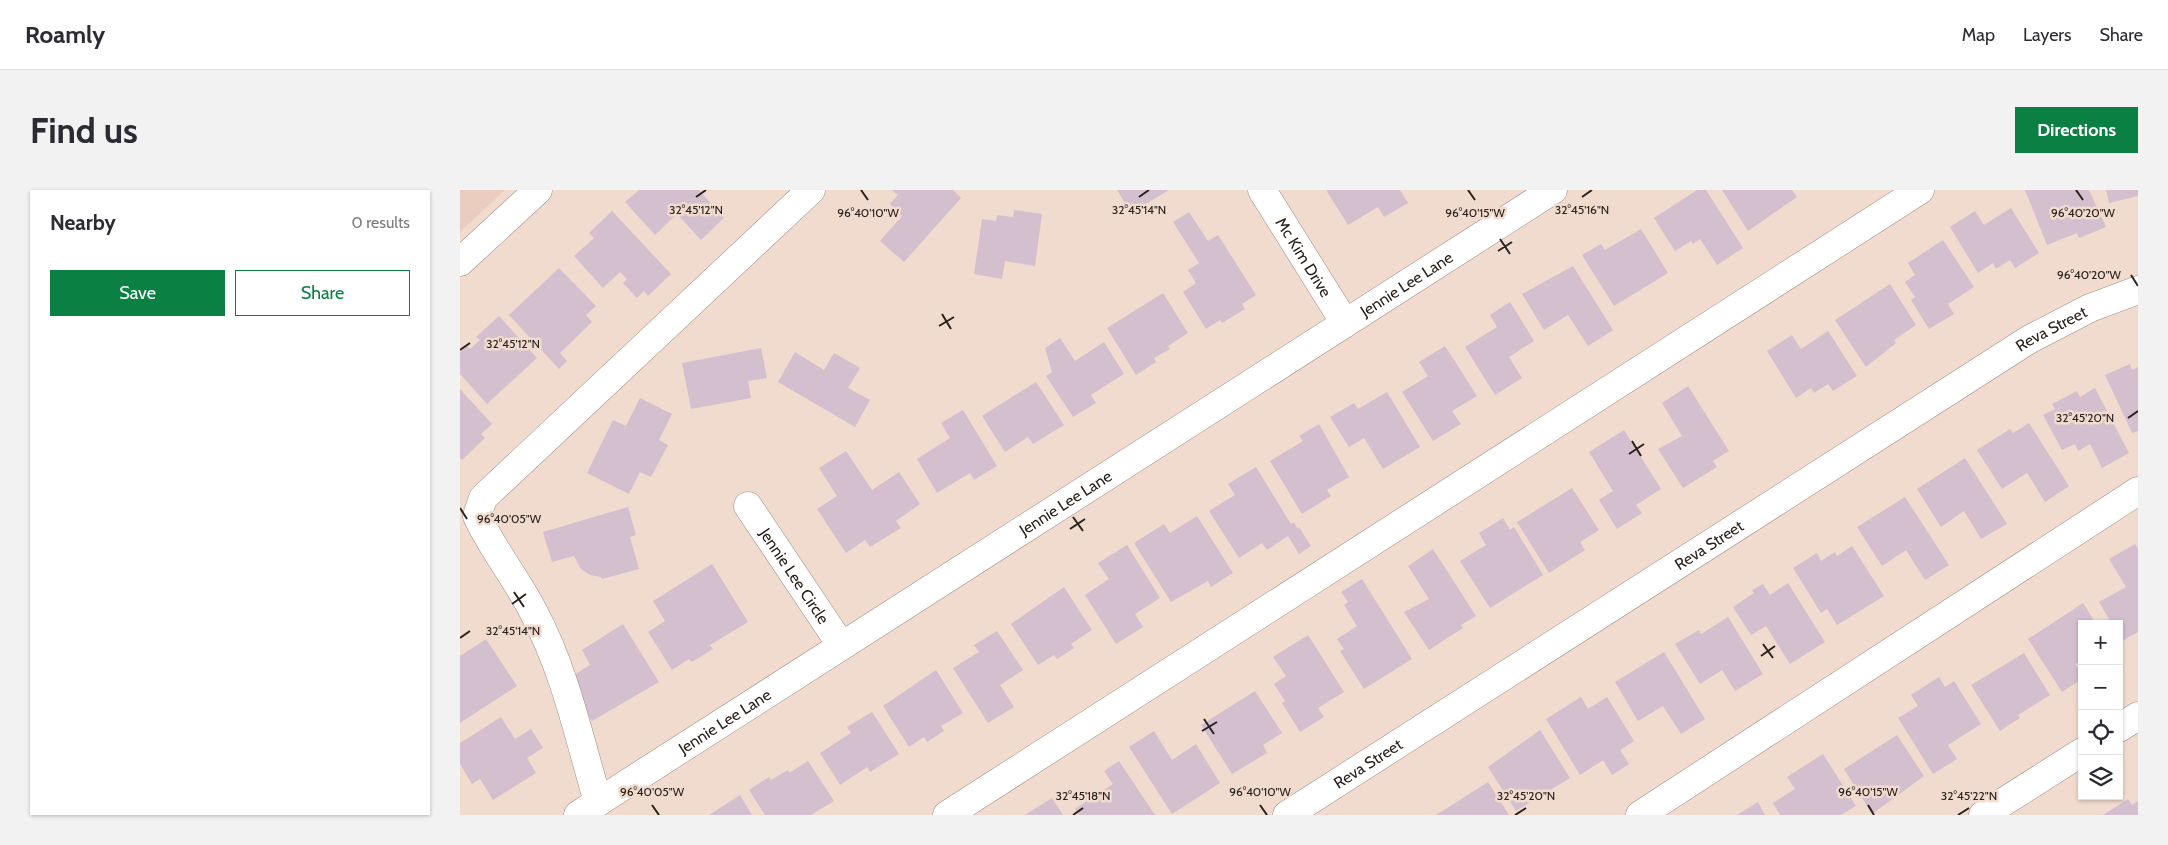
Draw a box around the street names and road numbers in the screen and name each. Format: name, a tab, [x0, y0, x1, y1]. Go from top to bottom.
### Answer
street label: Mc Kim Drive	[1271, 214, 1335, 301]
street label: Jennie Lee Lane	[1356, 248, 1456, 322]
street label: Reva Street	[2012, 302, 2091, 356]
street label: Jennie Lee Lane	[1015, 466, 1115, 540]
street label: Reva Street	[1671, 516, 1747, 574]
street label: Jennie Lee Circle	[755, 524, 833, 627]
street label: Jennie Lee Lane	[674, 685, 774, 759]
street label: Reva Street	[1330, 734, 1406, 793]

